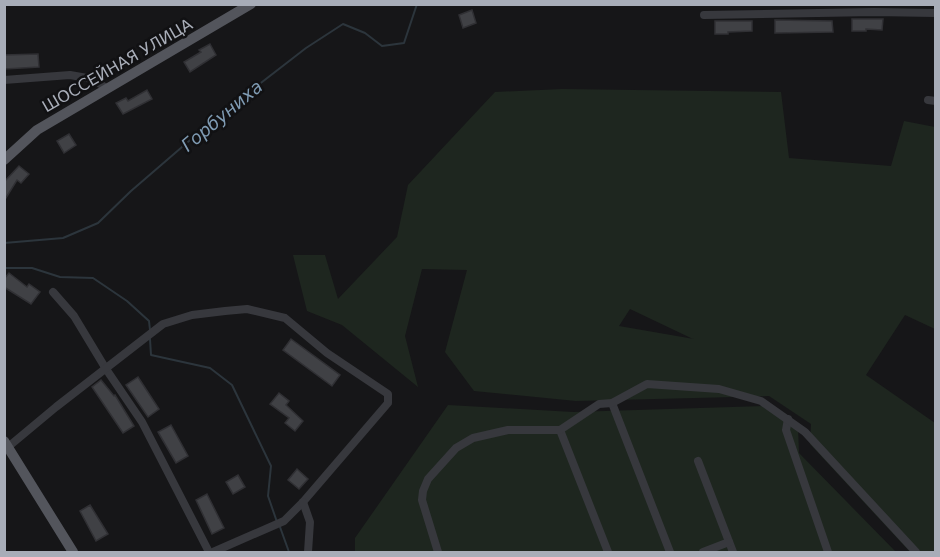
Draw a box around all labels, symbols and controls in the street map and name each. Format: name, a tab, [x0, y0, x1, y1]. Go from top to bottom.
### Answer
street label: ШОССЕЙНАЯ УЛИЦА	[39, 15, 196, 116]
water label: Горбуниха	[177, 76, 266, 156]

